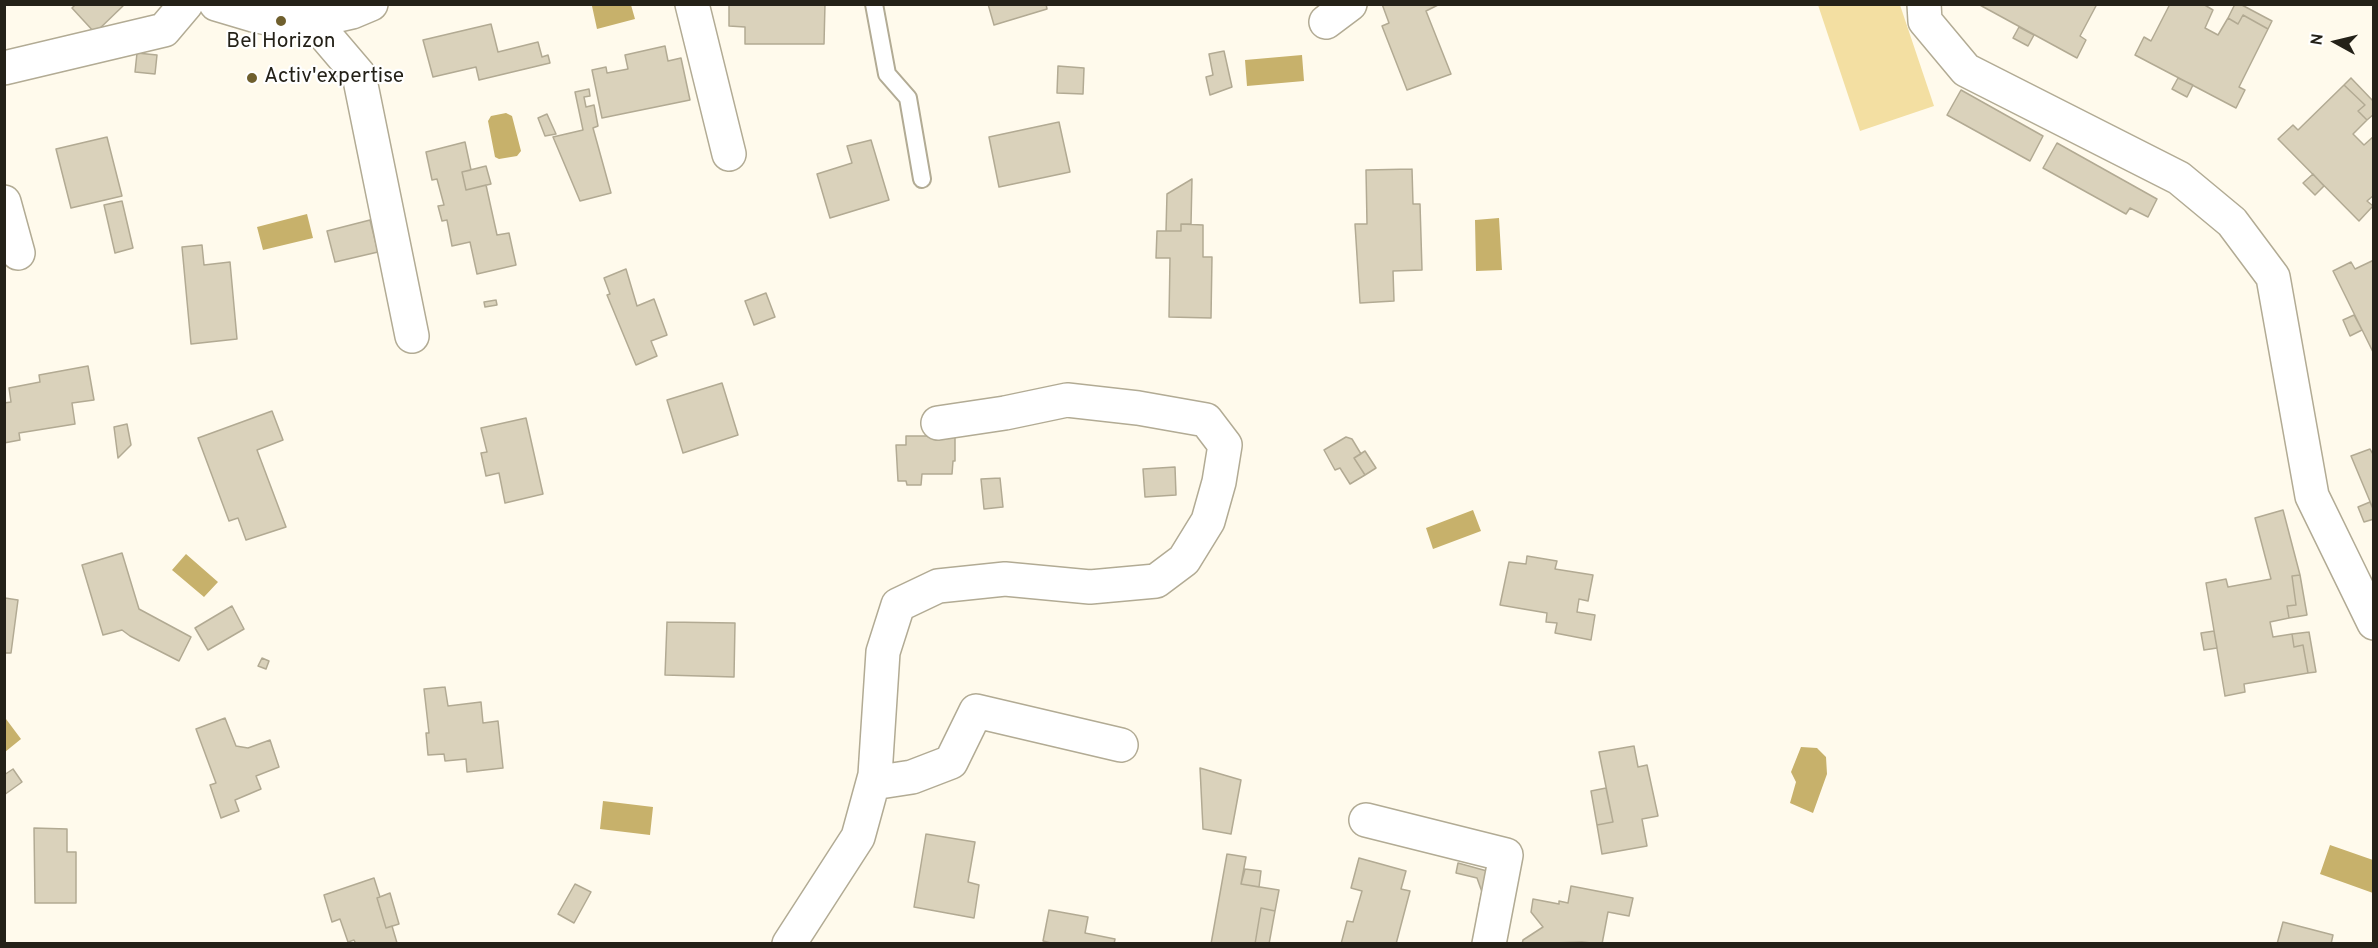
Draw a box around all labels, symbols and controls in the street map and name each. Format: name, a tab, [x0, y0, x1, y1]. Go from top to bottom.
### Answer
north arrow	[2306, 12, 2366, 72]
marker: Bel Horizon	[274, 14, 288, 28]
place label: Bel Horizon	[226, 30, 336, 56]
text: N	[2307, 32, 2329, 47]
place label: Activ'expertise	[264, 65, 404, 91]
marker: Activ'expertise	[245, 71, 259, 85]

